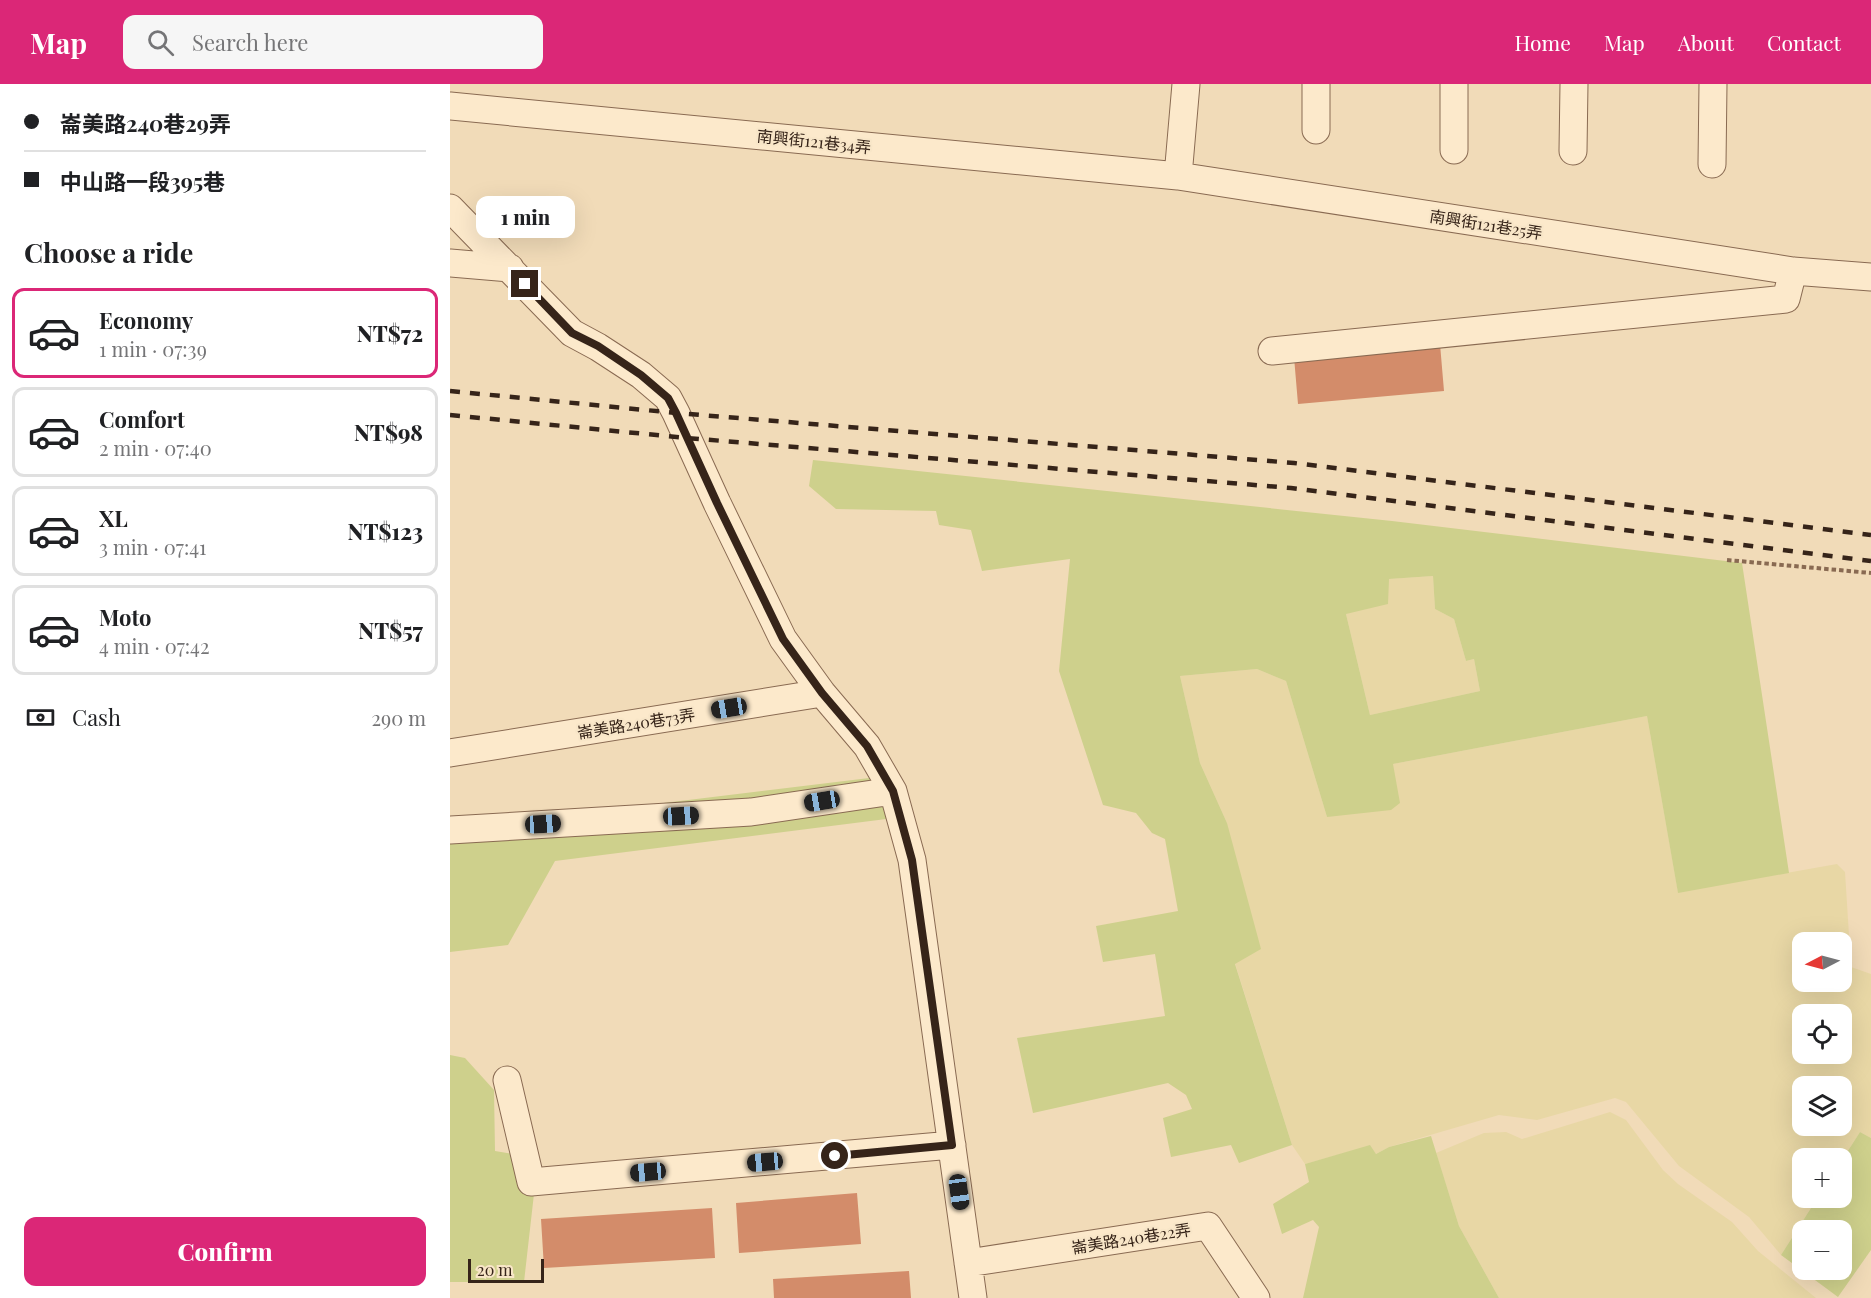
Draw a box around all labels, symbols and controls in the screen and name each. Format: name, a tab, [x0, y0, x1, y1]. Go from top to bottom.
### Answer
search box	[123, 15, 543, 69]
text: Map	[30, 24, 87, 61]
icon: search	[144, 26, 177, 59]
text: Search here	[192, 27, 308, 57]
text: Home	[1515, 28, 1571, 56]
text: Map	[1604, 28, 1645, 56]
text: About	[1678, 28, 1734, 56]
text: Contact	[1767, 28, 1841, 56]
text: 崙美路240巷29弄	[60, 108, 231, 138]
street label: 南興街121巷34弄	[756, 125, 872, 157]
text: 中山路一段395巷	[60, 166, 225, 196]
callout: 1 min	[476, 197, 574, 239]
text: 1 min	[501, 203, 550, 230]
street label: 南興街121巷25弄	[1428, 205, 1544, 243]
text: Choose a ride	[24, 234, 193, 270]
route end	[511, 270, 538, 297]
text: Economy	[99, 305, 193, 335]
icon: car	[27, 306, 81, 360]
text: NT$72	[357, 318, 423, 348]
text: 1 min · 07:39	[99, 335, 207, 362]
text: Comfort	[99, 404, 185, 434]
icon: car	[27, 405, 81, 459]
text: NT$98	[354, 417, 423, 447]
text: 2 min · 07:40	[99, 434, 212, 461]
text: XL	[99, 503, 128, 533]
icon: car	[27, 504, 81, 558]
text: NT$123	[348, 516, 423, 546]
text: 3 min · 07:41	[99, 533, 207, 560]
text: Moto	[99, 602, 152, 632]
icon: car	[27, 603, 81, 657]
text: NT$57	[358, 615, 423, 645]
text: 4 min · 07:42	[99, 632, 210, 659]
car	[710, 696, 748, 720]
icon: cash	[24, 701, 57, 734]
text: Cash	[72, 702, 121, 732]
street label: 崙美路240巷73弄	[576, 703, 696, 743]
text: 290 m	[372, 704, 426, 731]
car	[803, 789, 841, 813]
car	[663, 806, 699, 826]
car	[525, 814, 561, 834]
north arrow	[1792, 932, 1852, 992]
map controls	[1792, 932, 1852, 1280]
button: locate	[1792, 1004, 1852, 1064]
button: layers	[1792, 1076, 1852, 1136]
route start	[821, 1142, 848, 1169]
button: +	[1792, 1148, 1852, 1208]
car	[746, 1151, 784, 1173]
car	[629, 1161, 667, 1183]
car	[948, 1173, 970, 1211]
button: Confirm	[24, 1217, 426, 1286]
street label: 崙美路240巷22弄	[1070, 1218, 1192, 1258]
button: −	[1792, 1220, 1852, 1280]
scale bar	[468, 1256, 544, 1284]
text: 20 m	[477, 1259, 512, 1280]

